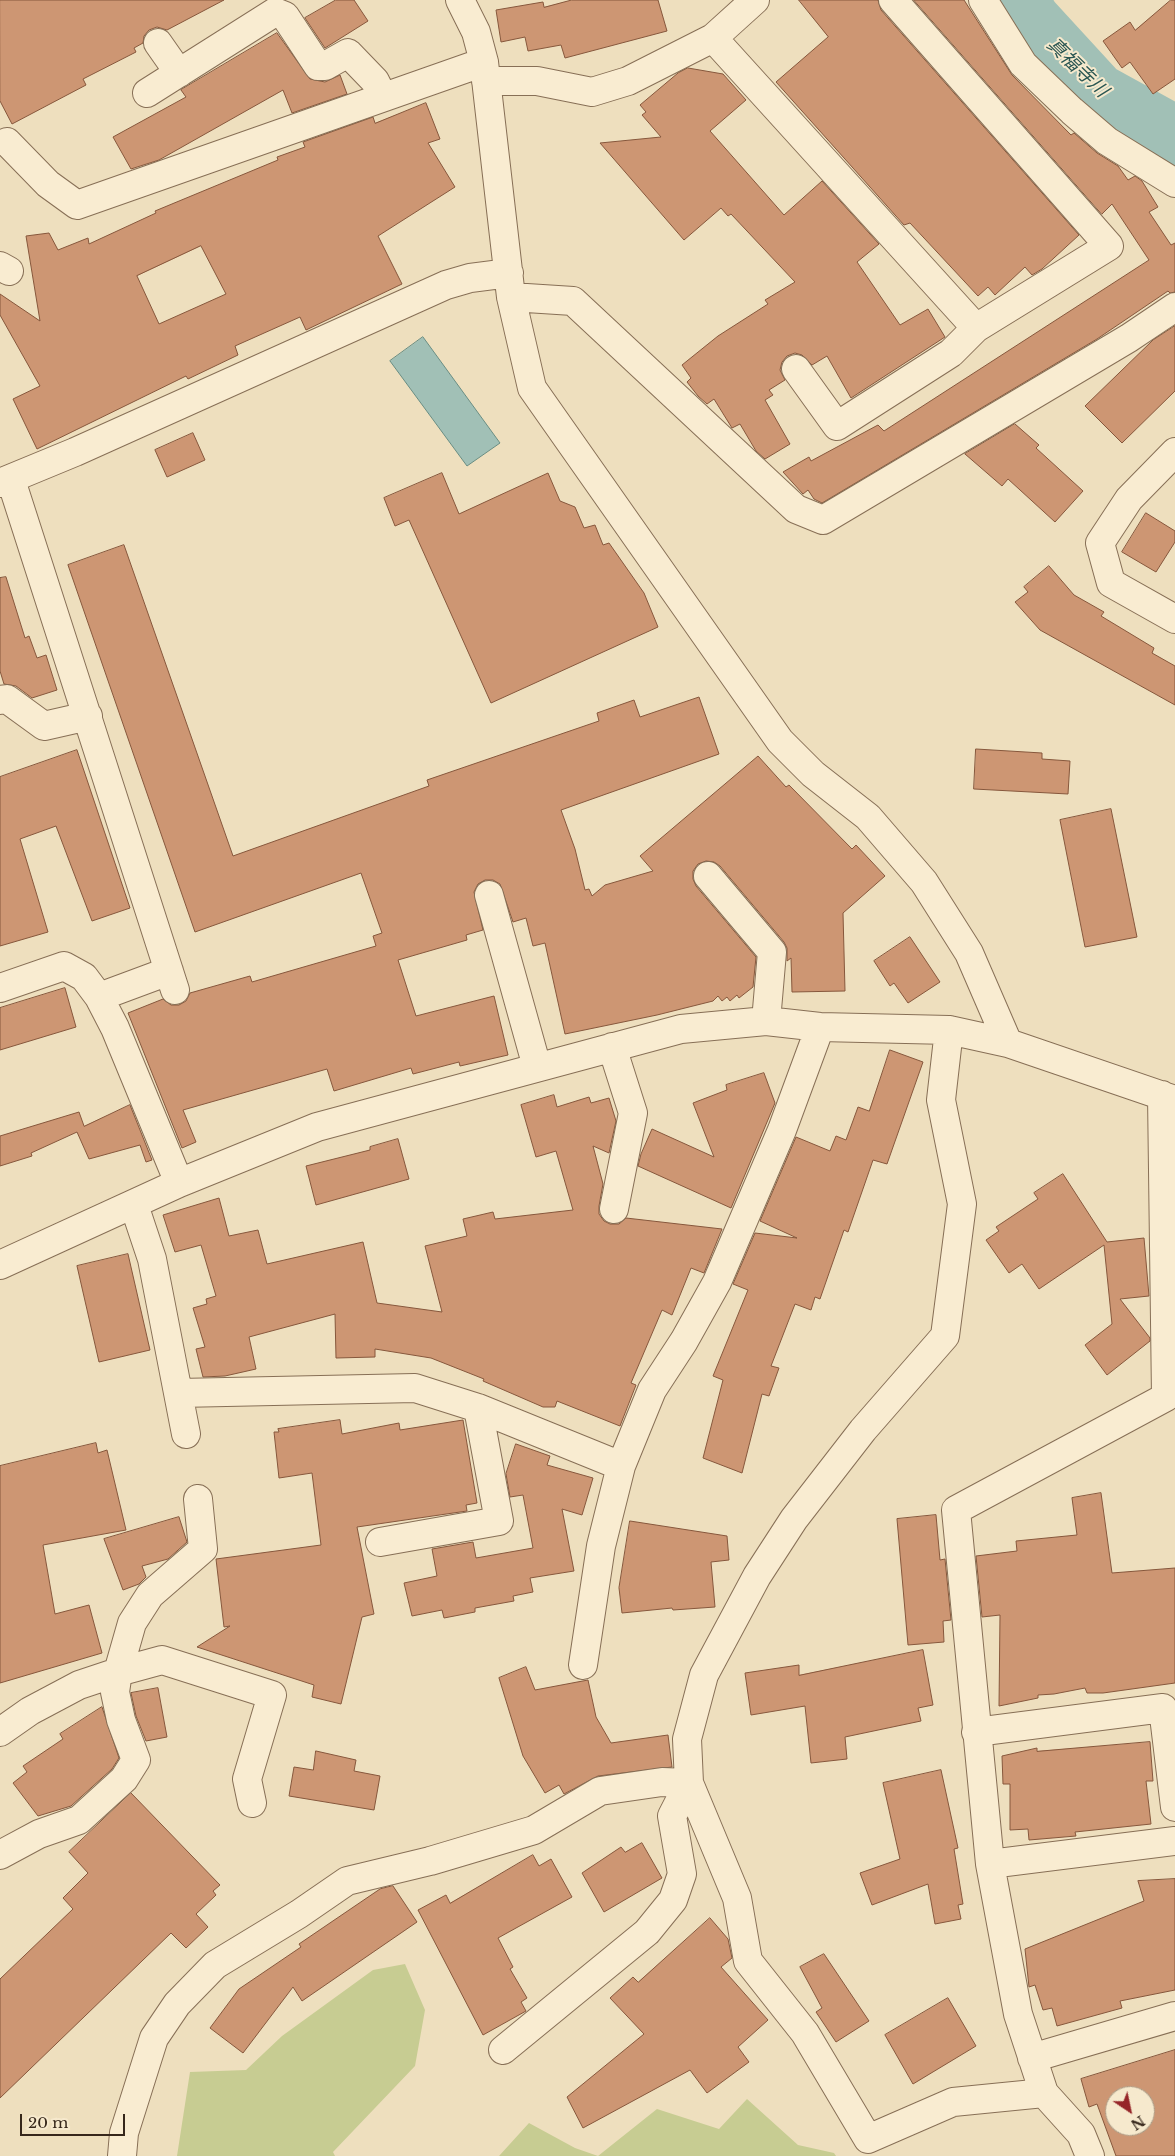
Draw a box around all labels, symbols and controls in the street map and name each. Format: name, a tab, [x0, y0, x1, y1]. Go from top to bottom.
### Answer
water label: 真福寺川	[1042, 33, 1112, 103]
north arrow	[1105, 2086, 1155, 2136]
scale bar	[22, 2104, 128, 2136]
text: N	[1127, 2111, 1148, 2134]
text: 20 m	[28, 2113, 68, 2132]

